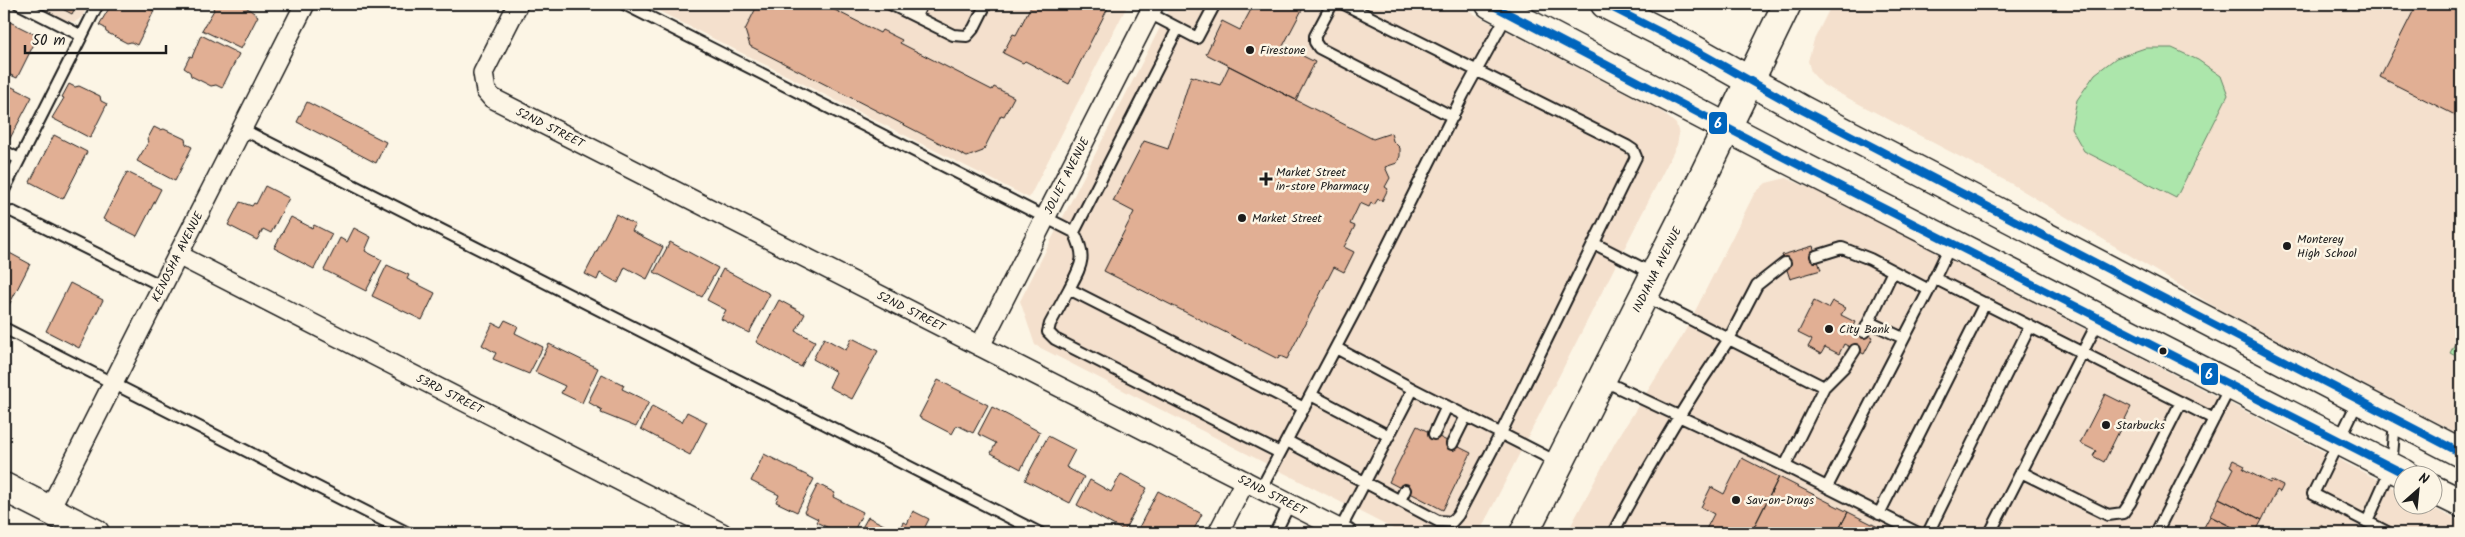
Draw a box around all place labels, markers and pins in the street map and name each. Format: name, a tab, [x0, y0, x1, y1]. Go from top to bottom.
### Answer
place label: Firestone	[1260, 41, 1306, 60]
marker: Firestone	[1244, 44, 1256, 56]
place label: Market Street in-store Pharmacy	[1276, 163, 1369, 196]
marker: Market Street in-store Pharmacy	[1260, 173, 1272, 185]
place label: Market Street	[1252, 209, 1322, 228]
marker: Market Street	[1236, 212, 1248, 224]
place label: Monterey High School	[2297, 230, 2357, 263]
marker: Monterey High School	[2281, 240, 2293, 252]
place label: City Bank	[1839, 320, 1890, 339]
marker: City Bank	[1823, 323, 1835, 335]
unlabelled marker	[2158, 346, 2168, 356]
place label: Starbucks	[2116, 416, 2165, 435]
marker: Starbucks	[2100, 419, 2112, 431]
place label: Sav-on-Drugs	[1746, 491, 1814, 510]
marker: Sav-on-Drugs	[1730, 494, 1742, 506]

